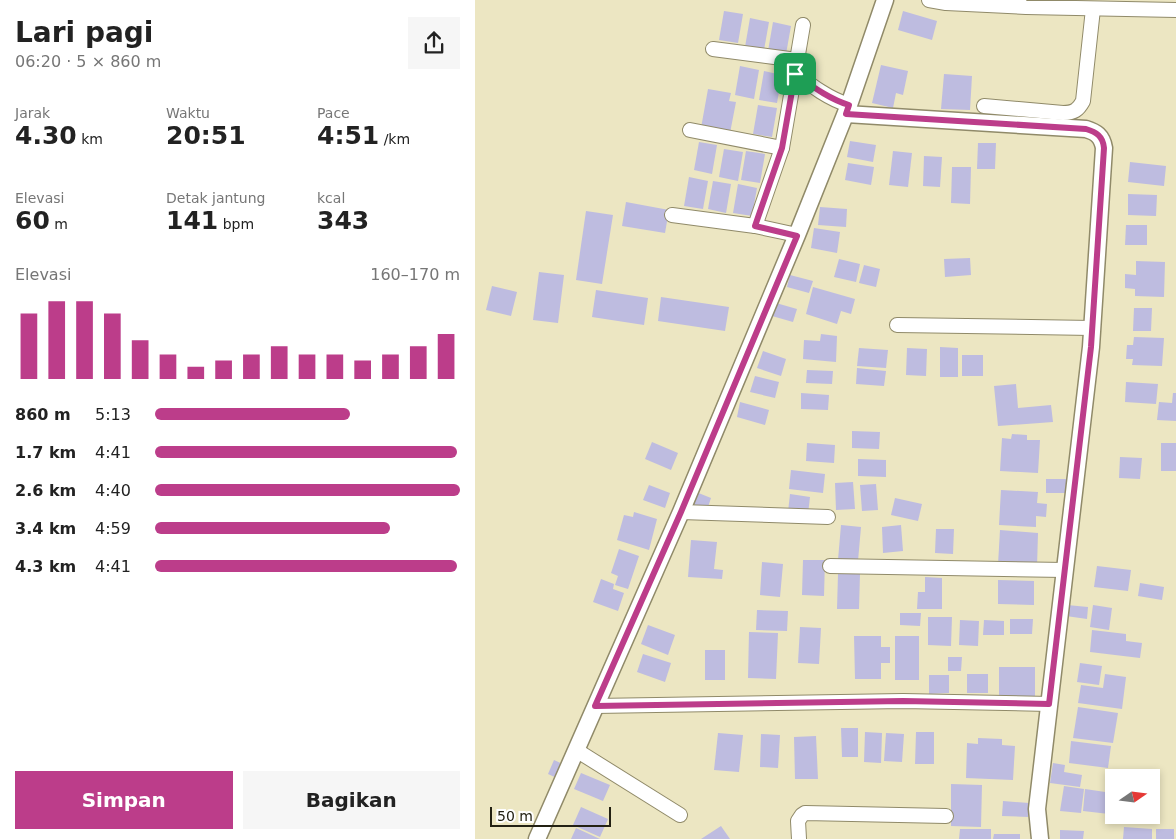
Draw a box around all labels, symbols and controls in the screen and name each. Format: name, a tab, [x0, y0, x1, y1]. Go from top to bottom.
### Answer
text: Lari pagi	[15, 16, 153, 49]
button: share	[408, 17, 460, 69]
text: 06:20 · 5 × 860 m	[15, 52, 161, 71]
pin	[774, 53, 816, 95]
icon: arrive	[781, 60, 809, 88]
text: Jarak	[15, 105, 50, 121]
text: Waktu	[166, 105, 210, 121]
text: Pace	[317, 105, 350, 121]
text: 4.30	[15, 121, 77, 150]
text: 20:51	[166, 121, 246, 150]
text: 4:51	[317, 121, 379, 150]
text: km	[77, 131, 103, 147]
text: /km	[379, 131, 410, 147]
text: Elevasi	[15, 190, 64, 206]
text: Detak jantung	[166, 190, 265, 206]
text: kcal	[317, 190, 345, 206]
text: 60	[15, 206, 50, 235]
text: 141	[166, 206, 218, 235]
text: 343	[317, 206, 369, 235]
text: m	[50, 216, 68, 232]
text: bpm	[218, 216, 254, 232]
text: Elevasi	[15, 265, 71, 284]
text: 160–170 m	[370, 265, 460, 284]
text: 860 m	[15, 405, 71, 424]
text: 5:13	[95, 405, 131, 424]
text: 1.7 km	[15, 443, 76, 462]
text: 4:41	[95, 443, 131, 462]
text: 2.6 km	[15, 481, 76, 500]
text: 4:40	[95, 481, 131, 500]
text: 3.4 km	[15, 519, 76, 538]
text: 4:59	[95, 519, 131, 538]
text: 4.3 km	[15, 557, 76, 576]
text: 4:41	[95, 557, 131, 576]
north arrow	[1105, 769, 1160, 824]
map controls	[1105, 769, 1160, 824]
button: Simpan	[15, 771, 233, 829]
button: Bagikan	[243, 771, 460, 829]
scale bar	[490, 804, 611, 827]
text: 50 m	[497, 808, 533, 824]

